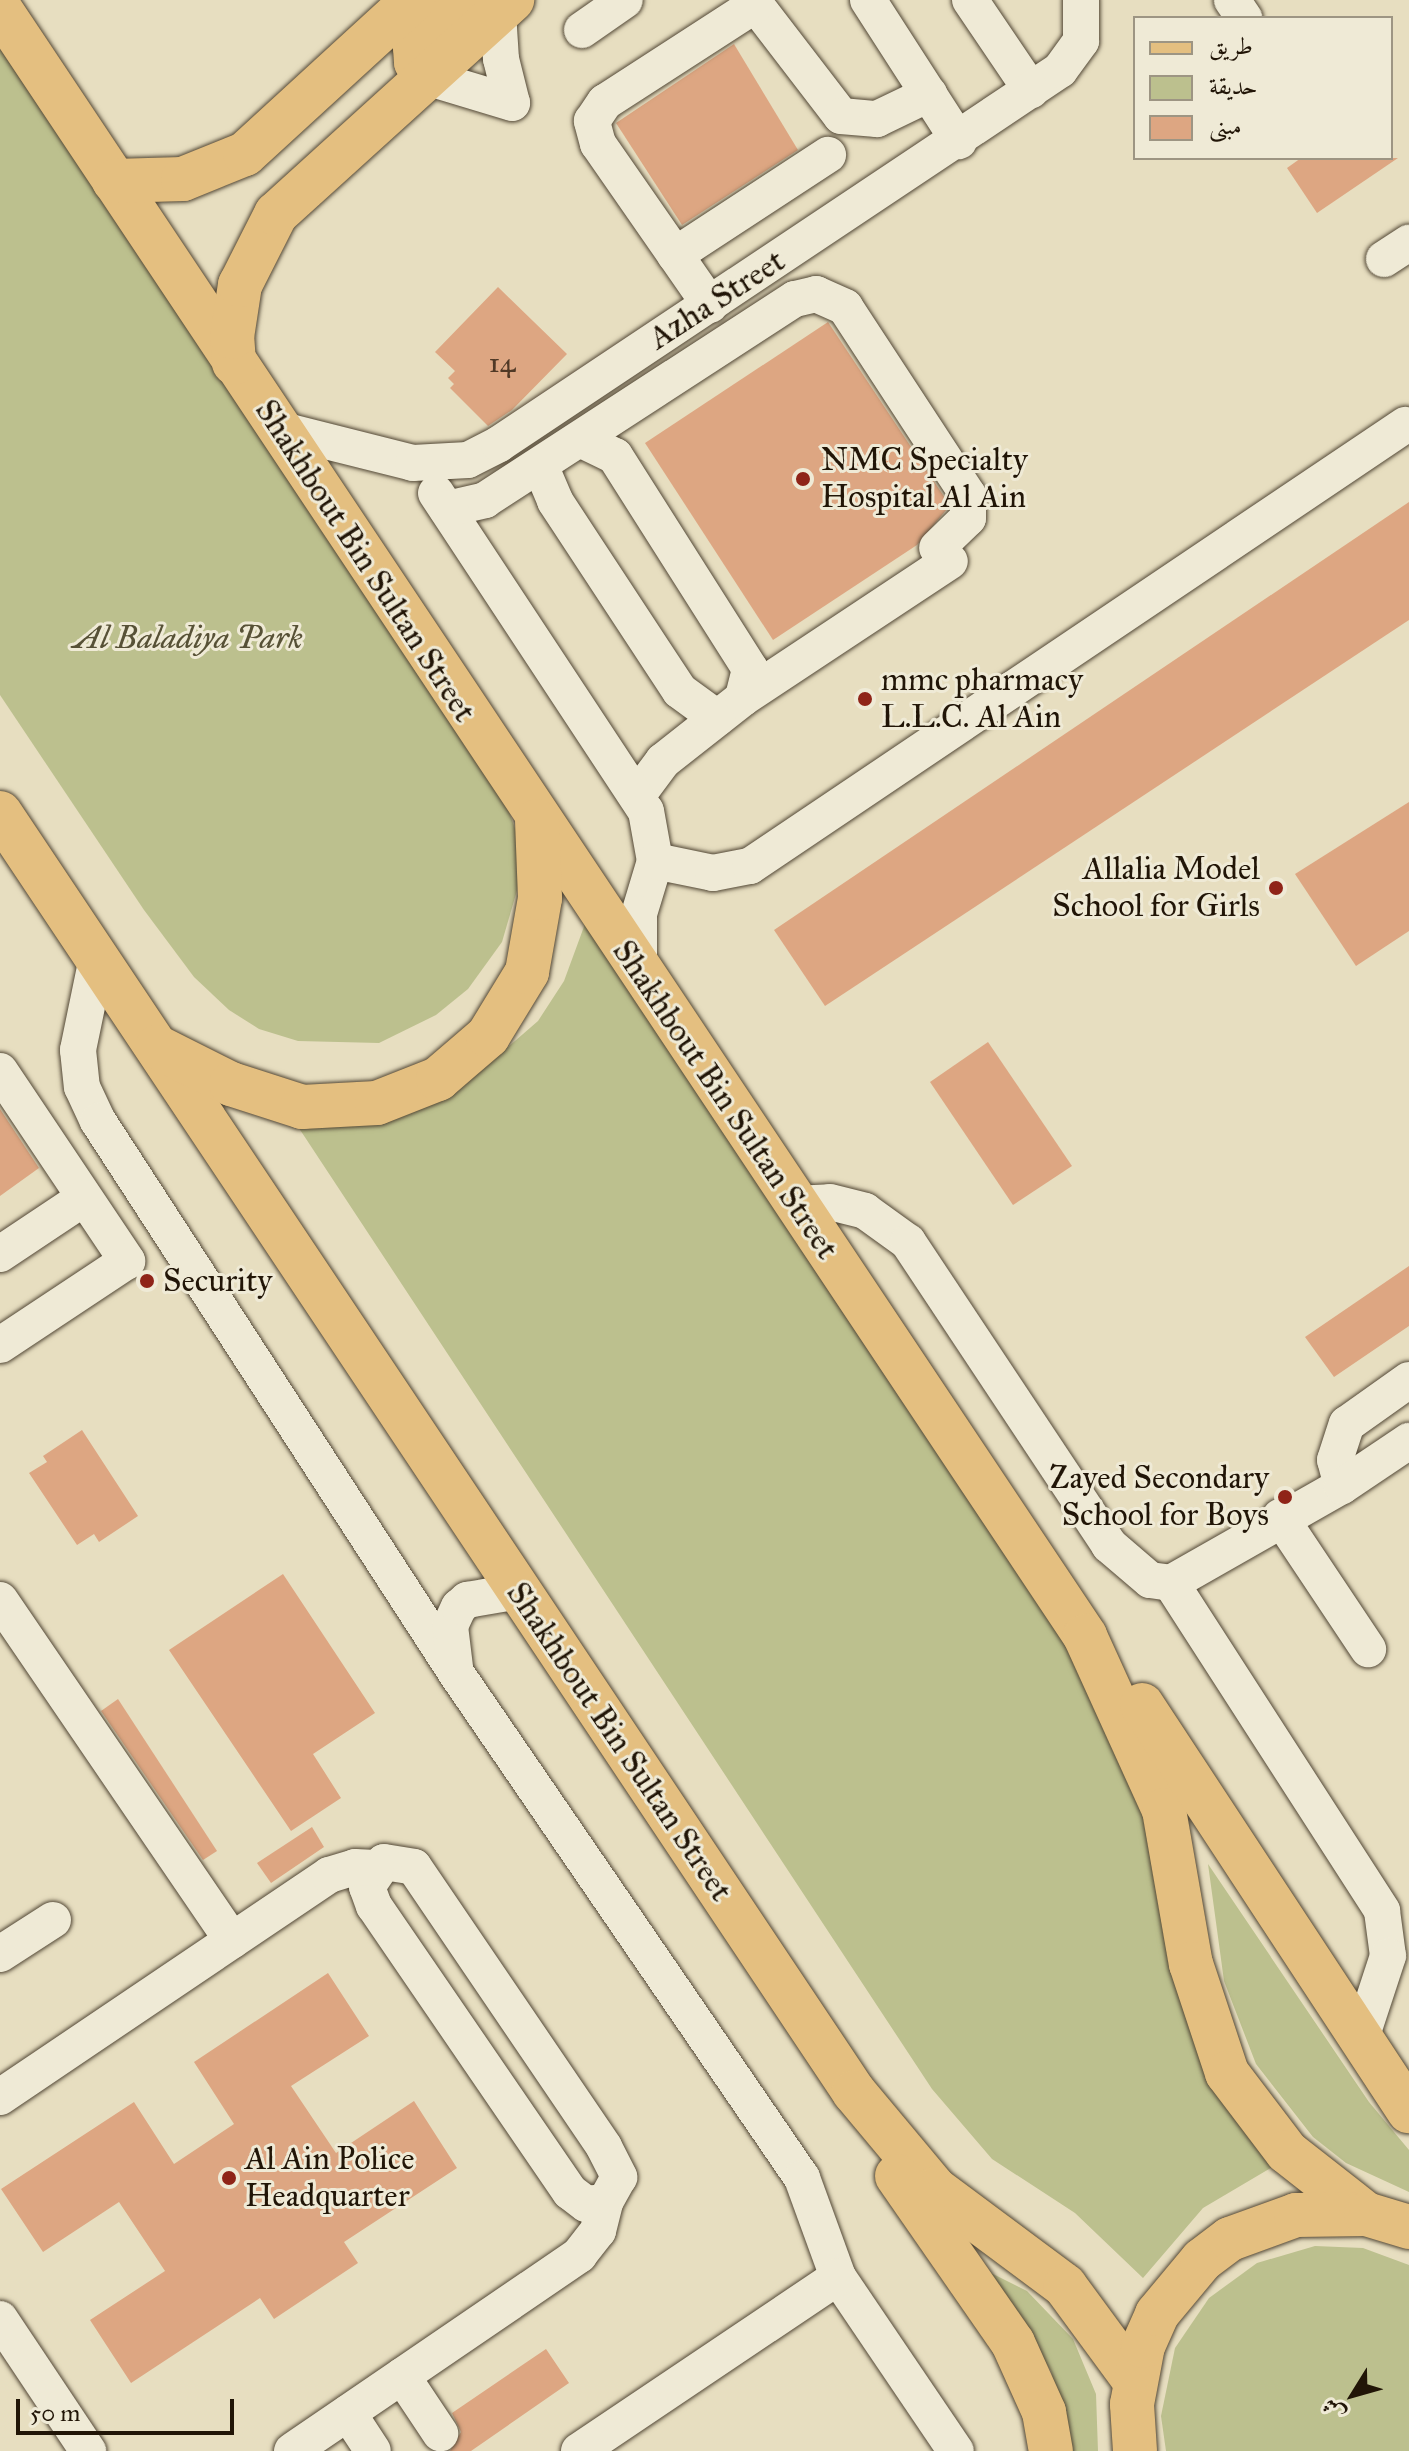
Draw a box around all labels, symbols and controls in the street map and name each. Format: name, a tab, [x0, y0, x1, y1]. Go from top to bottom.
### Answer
legend	[1133, 16, 1393, 160]
text: طريق	[1209, 31, 1253, 61]
text: حديقة	[1209, 71, 1258, 101]
text: مبنى	[1209, 111, 1242, 141]
street label: Azha Street	[642, 242, 792, 358]
house number: 14	[489, 346, 515, 380]
street label: Shakhbout Bin Sultan Street	[247, 393, 483, 729]
place label: NMC Specialty Hospital Al Ain	[821, 442, 1028, 517]
marker: NMC Specialty Hospital Al Ain	[792, 468, 814, 490]
park label: Al Baladiya Park	[73, 619, 303, 657]
place label: mmc pharmacy L.L.C. Al Ain	[881, 662, 1083, 737]
marker: mmc pharmacy L.L.C. Al Ain	[856, 690, 874, 708]
place label: Allalia Model School for Girls	[1052, 851, 1260, 926]
marker: Allalia Model School for Girls	[1267, 879, 1285, 897]
street label: Shakhbout Bin Sultan Street	[604, 933, 846, 1267]
place label: Security	[163, 1262, 272, 1300]
marker: Security	[138, 1272, 156, 1290]
place label: Zayed Secondary School for Boys	[1049, 1460, 1269, 1535]
marker: Zayed Secondary School for Boys	[1276, 1488, 1294, 1506]
street label: Shakhbout Bin Sultan Street	[498, 1575, 740, 1909]
place label: Al Ain Police Headquarter	[245, 2141, 415, 2216]
marker: Al Ain Police Headquarter	[220, 2169, 238, 2187]
north arrow	[1313, 2355, 1393, 2435]
scale bar	[20, 2383, 238, 2433]
text: ش	[1316, 2393, 1351, 2427]
text: 50 m	[30, 2398, 80, 2428]

